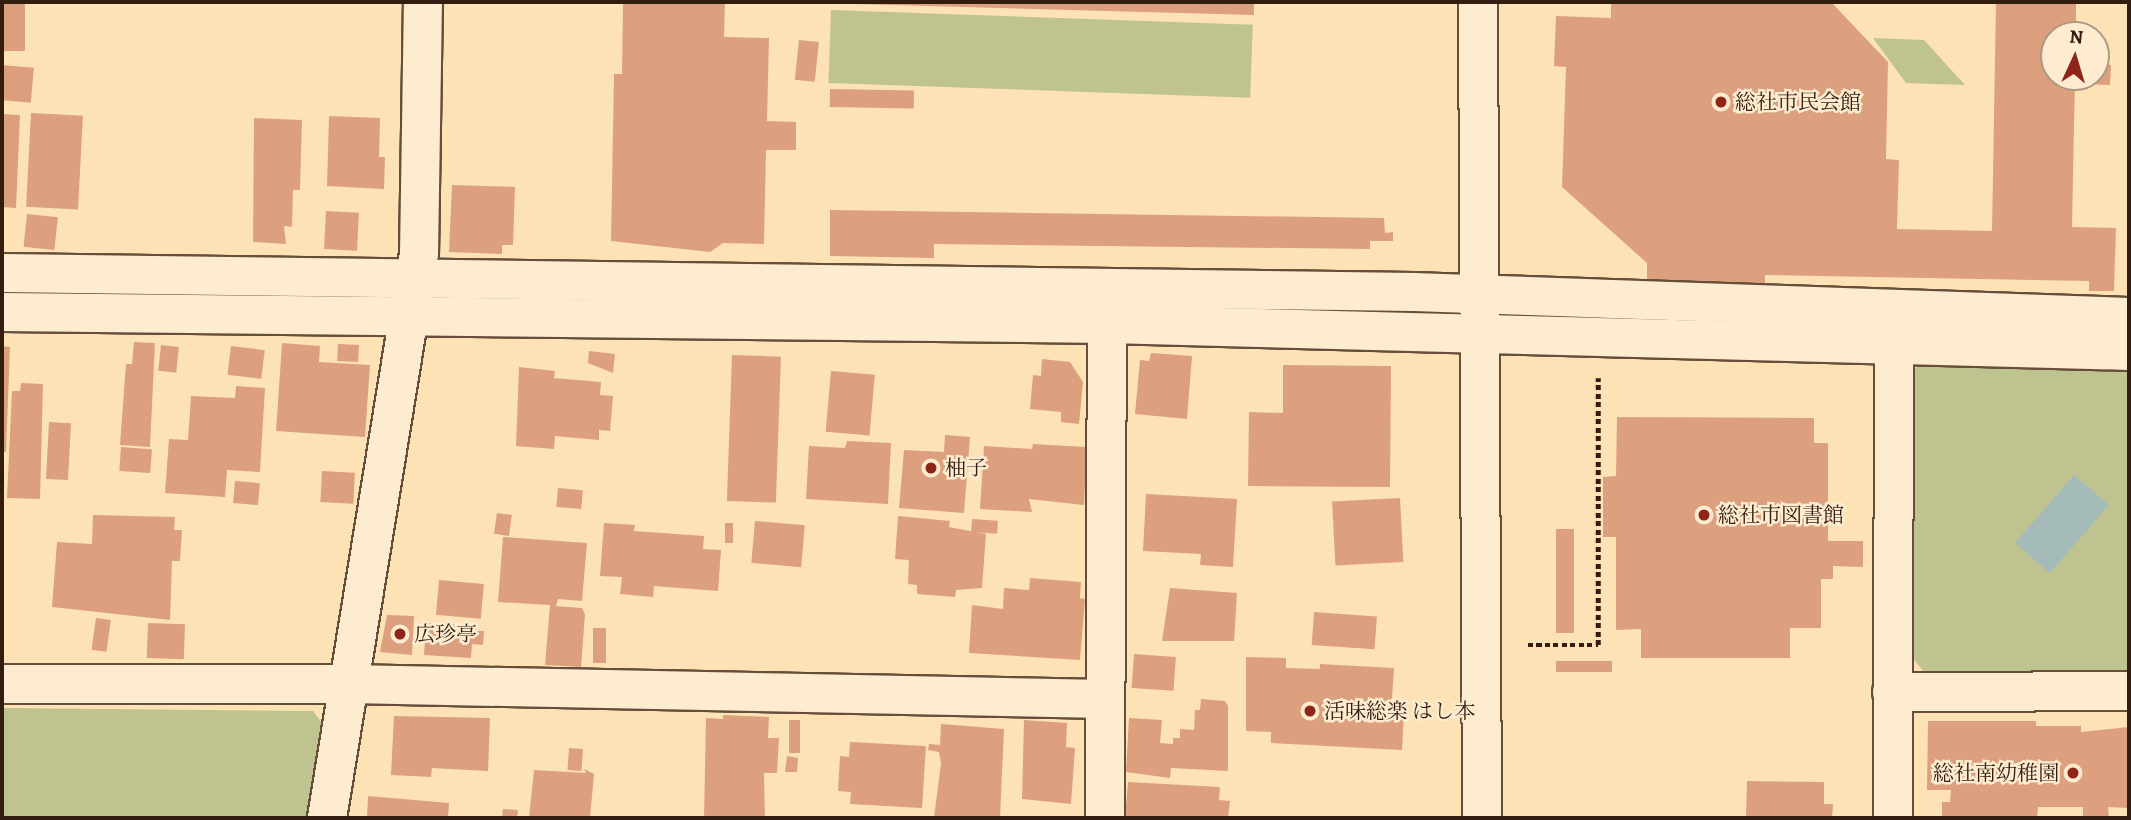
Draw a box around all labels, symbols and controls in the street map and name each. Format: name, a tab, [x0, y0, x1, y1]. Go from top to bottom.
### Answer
north arrow	[2040, 21, 2110, 91]
text: N	[2069, 24, 2084, 50]
place label: 総社市民会館	[1735, 89, 1861, 115]
marker: 総社市民会館	[1713, 94, 1729, 110]
place label: 柚子	[945, 455, 987, 481]
marker: 柚子	[923, 460, 939, 476]
place label: 総社市図書館	[1718, 502, 1844, 528]
marker: 総社市図書館	[1696, 507, 1712, 523]
place label: 広珍亭	[414, 621, 477, 647]
marker: 広珍亭	[392, 626, 408, 642]
place label: 活味総楽 はし本	[1324, 698, 1475, 724]
marker: 活味総楽 はし本	[1302, 703, 1318, 719]
place label: 総社南幼稚園	[1933, 760, 2059, 786]
marker: 総社南幼稚園	[2065, 765, 2081, 781]

